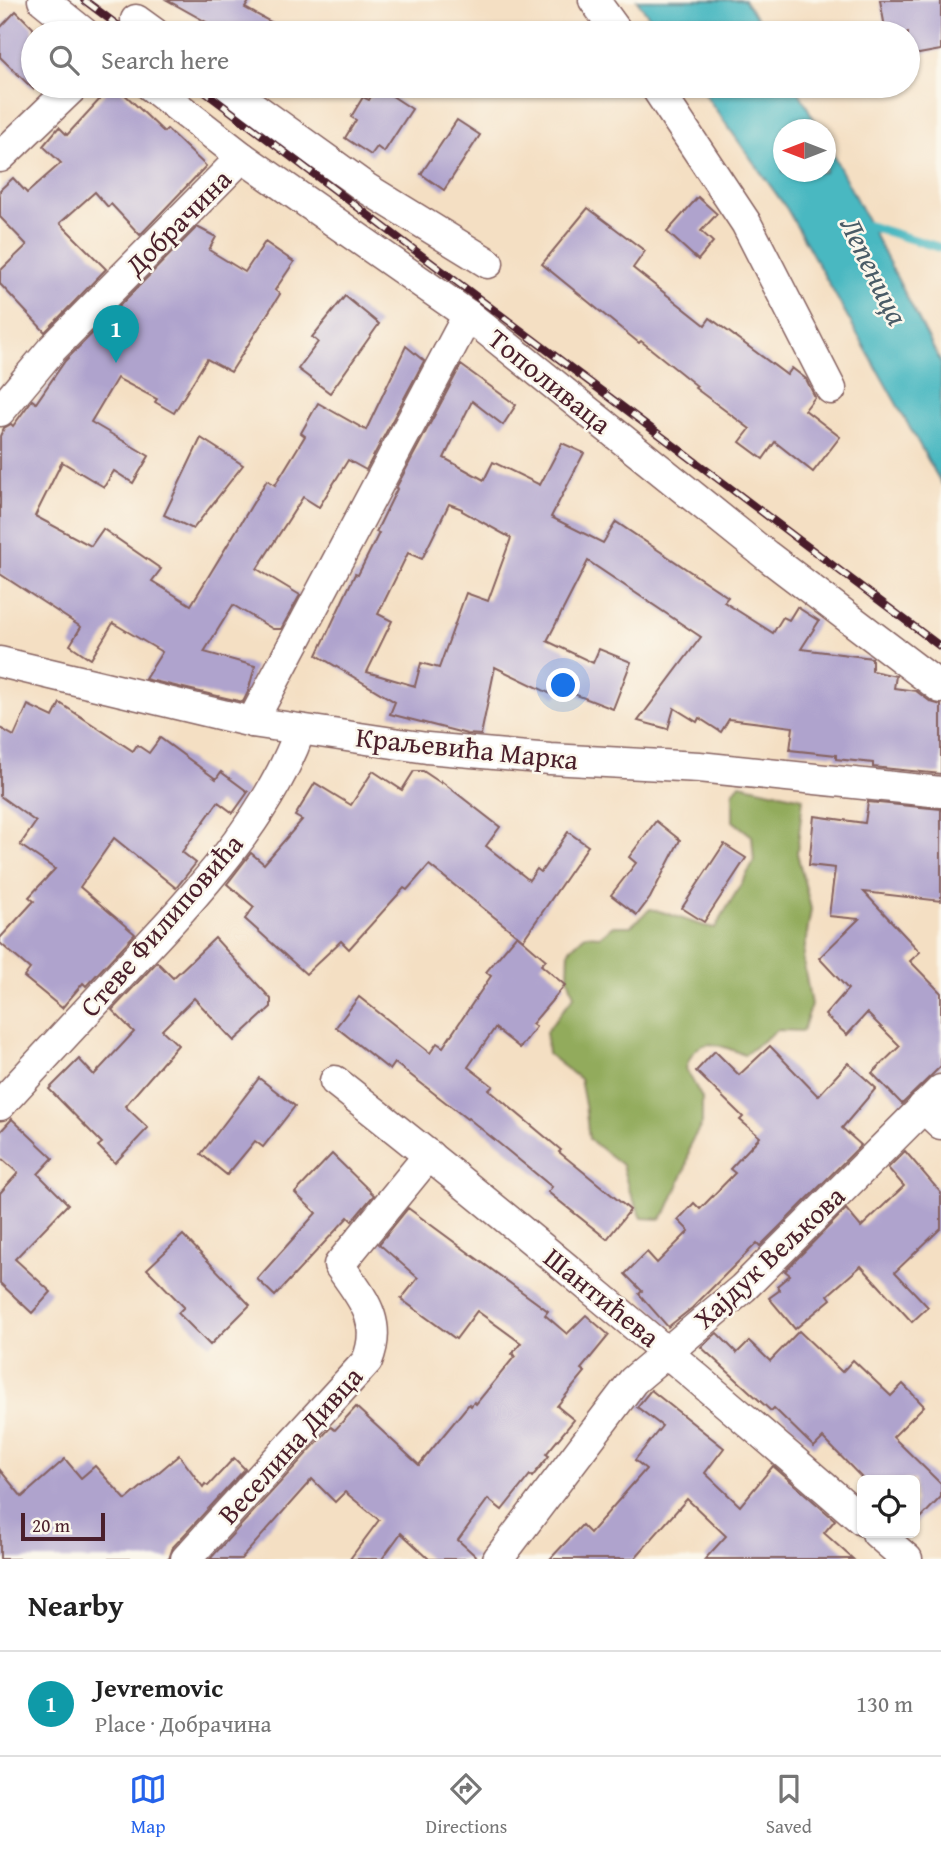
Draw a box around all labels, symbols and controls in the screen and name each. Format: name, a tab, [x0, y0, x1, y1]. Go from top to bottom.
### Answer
search box	[21, 21, 920, 98]
text: Search here	[101, 40, 229, 79]
icon: search	[45, 41, 83, 79]
north arrow	[773, 119, 836, 182]
street label: Добрачина	[114, 159, 241, 285]
water label: Лепеница	[830, 209, 920, 332]
pin: 1	[93, 305, 139, 363]
street label: Тополиваца	[480, 318, 621, 444]
your location	[546, 668, 580, 702]
street label: Краљевића Марка	[354, 715, 581, 780]
street label: Стеве Филиповића	[69, 823, 252, 1025]
street label: Хајдук Вељкова	[684, 1175, 854, 1338]
street label: Шантићева	[535, 1237, 670, 1357]
street label: Веселина Дивца	[208, 1356, 372, 1533]
map controls	[857, 1475, 920, 1538]
button: locate	[857, 1475, 920, 1538]
scale bar	[21, 1510, 105, 1542]
text: 20 m	[32, 1511, 70, 1539]
text: Nearby	[28, 1583, 124, 1627]
text: Jevremovic	[95, 1668, 223, 1707]
text: 1	[45, 1687, 57, 1720]
text: 130 m	[856, 1687, 913, 1720]
text: Place · Добрачина	[95, 1707, 272, 1740]
tab: Map	[129, 1770, 167, 1840]
tab: Directions	[426, 1770, 507, 1840]
tab: Saved	[766, 1770, 812, 1840]

